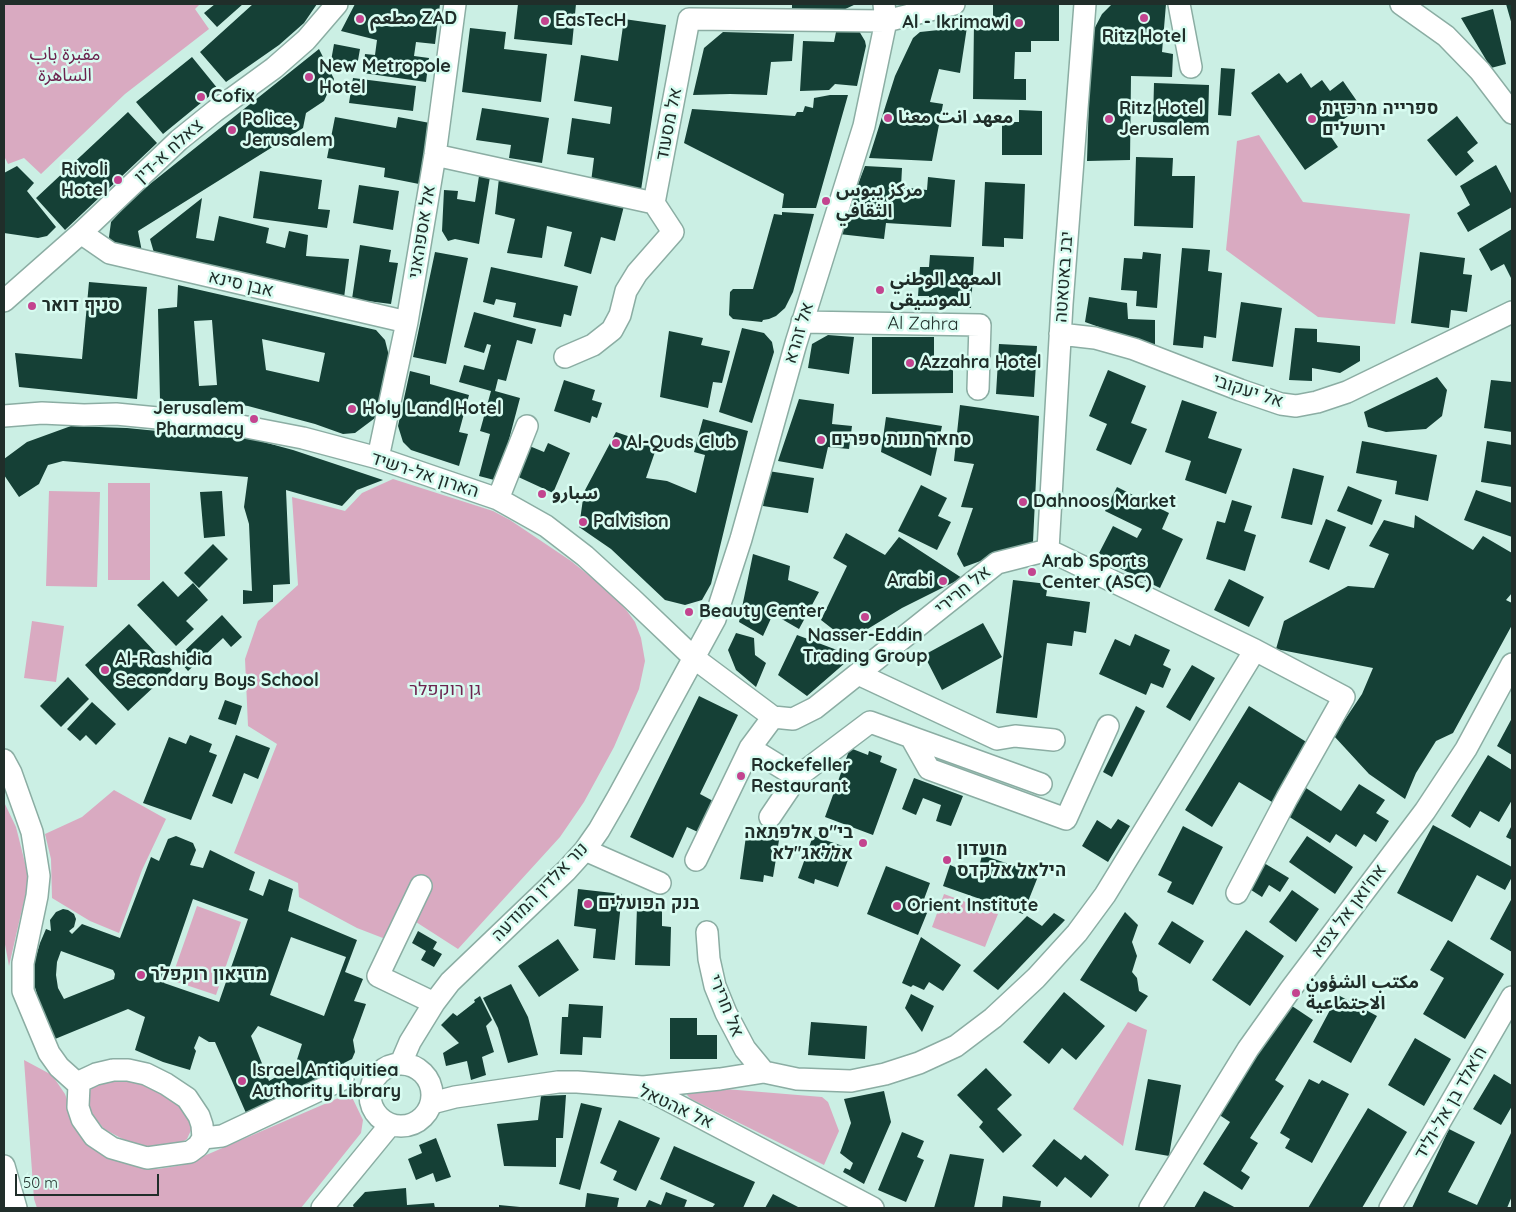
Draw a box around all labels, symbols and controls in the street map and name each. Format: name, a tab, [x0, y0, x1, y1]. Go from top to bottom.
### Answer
place label: مطعم ZAD	[370, 8, 457, 30]
place label: EasTecH	[555, 10, 626, 32]
place label: Al - Ikrimawi	[902, 12, 1009, 34]
marker: Ritz Hotel	[1138, 12, 1150, 24]
marker: مطعم ZAD	[354, 13, 366, 25]
marker: EasTecH	[539, 15, 551, 27]
marker: Al - Ikrimawi	[1013, 17, 1025, 29]
place label: Ritz Hotel	[1102, 26, 1186, 48]
park label: مقبرة باب الساهرة	[29, 44, 101, 86]
place label: New Metropole Hotel	[319, 56, 451, 98]
marker: New Metropole Hotel	[303, 71, 315, 83]
place label: Cofix	[211, 86, 254, 108]
street label: אל מסעוד	[651, 86, 687, 162]
marker: Cofix	[195, 91, 207, 103]
place label: Ritz Hotel Jerusalem	[1119, 98, 1210, 140]
place label: ספרייה מרכזית ירושלים	[1322, 98, 1438, 140]
place label: معهد انت معنا	[898, 107, 1013, 129]
place label: Police, Jerusalem	[242, 109, 333, 152]
marker: معهد انت معنا	[882, 112, 894, 124]
marker: Ritz Hotel Jerusalem	[1103, 113, 1115, 125]
marker: ספרייה מרכזית ירושלים	[1306, 113, 1318, 125]
street label: צאלח א-דין	[130, 115, 208, 187]
marker: Police, Jerusalem	[226, 124, 238, 136]
place label: Rivoli Hotel	[61, 159, 108, 202]
marker: Rivoli Hotel	[112, 174, 124, 186]
place label: مركز يبوس الثقافي	[836, 180, 923, 222]
street label: אל אספהאני	[404, 184, 440, 280]
marker: مركز يبوس الثقافي	[820, 195, 832, 207]
street label: יבנ באטאטה	[1050, 231, 1078, 323]
street label: אבן סינא	[206, 266, 276, 302]
place label: المعهد الوطني للموسيقى	[890, 269, 1001, 312]
marker: المعهد الوطني للموسيقى	[874, 284, 886, 296]
place label: סניף דואר	[42, 295, 120, 317]
marker: סניף דואר	[26, 300, 38, 312]
street label: אל זהרא	[779, 300, 819, 366]
street label: Al Zahra	[887, 313, 959, 335]
place label: Azzahra Hotel	[920, 352, 1042, 374]
marker: Azzahra Hotel	[904, 357, 916, 369]
street label: אל יעקובי	[1210, 369, 1286, 413]
place label: Jerusalem Pharmacy	[153, 398, 244, 440]
place label: Holy Land Hotel	[362, 398, 502, 420]
marker: Holy Land Hotel	[346, 403, 358, 415]
marker: Jerusalem Pharmacy	[248, 413, 260, 425]
place label: סחאר חנות ספרים	[831, 429, 971, 451]
place label: Al-Quds Club	[626, 432, 737, 454]
marker: סחאר חנות ספרים	[815, 434, 827, 446]
marker: Al-Quds Club	[610, 437, 622, 449]
street label: הארון אל-רשיד	[368, 447, 482, 503]
place label: سبارو	[552, 483, 598, 505]
marker: سبارو	[536, 488, 548, 500]
place label: Dahnoos Market	[1033, 491, 1176, 513]
marker: Dahnoos Market	[1017, 496, 1029, 508]
place label: Palvision	[593, 511, 669, 533]
marker: Palvision	[577, 516, 589, 528]
place label: Arab Sports Center (ASC)	[1042, 551, 1152, 594]
street label: אל חרירי	[931, 561, 995, 619]
marker: Arab Sports Center (ASC)	[1026, 566, 1038, 578]
place label: Arabi	[887, 570, 933, 592]
marker: Arabi	[937, 575, 949, 587]
place label: Beauty Center	[699, 601, 824, 623]
marker: Beauty Center	[683, 606, 695, 618]
marker: Nasser-Eddin Trading Group	[859, 611, 871, 623]
place label: Nasser-Eddin Trading Group	[803, 625, 927, 668]
place label: Al-Rashidia Secondary Boys School	[115, 649, 319, 692]
marker: Al-Rashidia Secondary Boys School	[99, 664, 111, 676]
park label: גן רוקפלר	[409, 679, 481, 701]
place label: Rockefeller Restaurant	[751, 755, 850, 798]
marker: Rockefeller Restaurant	[735, 770, 747, 782]
place label: בי"ס אלפתאה אללאג''לא	[744, 822, 853, 864]
marker: בי"ס אלפתאה אללאג''לא	[857, 837, 869, 849]
street label: נור אלדין המודעה	[487, 838, 593, 946]
place label: מועדון הילאל אלקדס	[957, 839, 1066, 882]
marker: מועדון הילאל אלקדס	[941, 854, 953, 866]
street label: אח'ואן אל צפא	[1307, 860, 1391, 962]
place label: בנק הפועלים	[598, 893, 699, 915]
place label: Orient Institute	[907, 895, 1038, 917]
marker: בנק הפועלים	[582, 898, 594, 910]
marker: Orient Institute	[891, 900, 903, 912]
place label: מוזיאון רוקפלר	[151, 964, 267, 986]
marker: מוזיאון רוקפלר	[135, 969, 147, 981]
street label: אל חרירי	[704, 972, 748, 1040]
place label: مكتب الشؤون الاجتماعية	[1306, 972, 1419, 1014]
marker: مكتب الشؤون الاجتماعية	[1290, 987, 1302, 999]
street label: ח'אלד בן אל-וליד	[1410, 1043, 1492, 1163]
place label: Israel Antiquitiea Authority Library	[252, 1060, 401, 1102]
marker: Israel Antiquitiea Authority Library	[236, 1075, 248, 1087]
street label: אל אהטאל	[635, 1080, 717, 1134]
scale bar	[18, 1164, 161, 1196]
text: 50 m	[23, 1173, 58, 1192]

